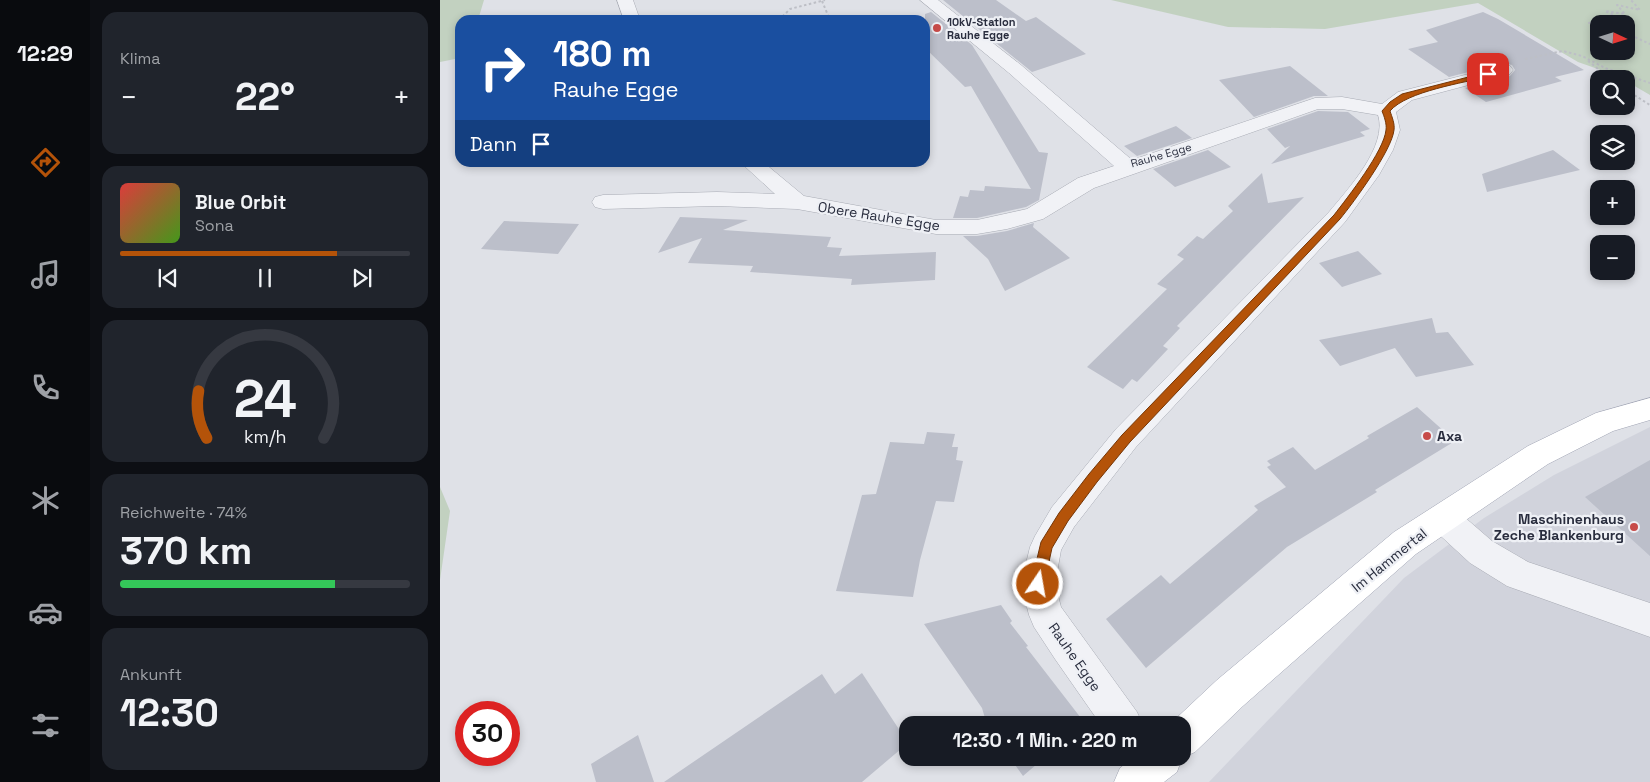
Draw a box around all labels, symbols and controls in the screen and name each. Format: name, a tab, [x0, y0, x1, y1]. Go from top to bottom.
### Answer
place label: 10kV-Station Rauhe Egge	[947, 15, 1016, 42]
north arrow	[1590, 15, 1635, 60]
map controls	[1590, 15, 1635, 280]
marker: 10kV-Station Rauhe Egge	[931, 22, 943, 34]
text: 180 m	[553, 32, 651, 76]
icon: right	[470, 35, 535, 100]
text: 12:29	[17, 39, 73, 67]
text: Klima	[120, 48, 161, 69]
pin	[1467, 53, 1509, 95]
icon: arrive	[1474, 60, 1502, 88]
button: search	[1590, 70, 1635, 115]
text: 22°	[235, 73, 295, 121]
text: Rauhe Egge	[553, 75, 679, 103]
text: −	[120, 79, 137, 115]
text: +	[393, 79, 410, 115]
button: layers	[1590, 125, 1635, 170]
icon: arrive	[527, 130, 555, 158]
text: Dann	[470, 132, 517, 157]
street label: Rauhe Egge	[1129, 140, 1193, 170]
icon: directions	[28, 145, 63, 180]
button: +	[1590, 180, 1635, 225]
text: Blue Orbit	[195, 190, 286, 215]
street label: Obere Rauhe Egge	[817, 197, 941, 235]
text: Sona	[195, 215, 234, 236]
button: −	[1590, 235, 1635, 280]
icon: music	[28, 257, 63, 292]
icon: previous	[154, 264, 182, 292]
icon: pause	[251, 264, 279, 292]
icon: next	[348, 264, 376, 292]
text: 24	[233, 366, 297, 432]
icon: phone	[28, 370, 63, 405]
text: km/h	[244, 425, 286, 448]
place label: Axa	[1437, 427, 1462, 445]
marker: Axa	[1421, 430, 1433, 442]
icon: climate	[28, 483, 63, 518]
text: Reichweite · 74%	[120, 502, 247, 523]
place label: Maschinenhaus Zeche Blankenburg	[1494, 510, 1624, 544]
marker: Maschinenhaus Zeche Blankenburg	[1628, 521, 1640, 533]
street label: Im Hammertal	[1348, 524, 1430, 596]
text: 370 km	[120, 527, 252, 575]
position arrow	[1011, 557, 1063, 609]
icon: car	[28, 595, 63, 630]
street label: Rauhe Egge	[1045, 619, 1105, 695]
text: Ankunft	[120, 664, 182, 685]
text: 12:30	[120, 689, 219, 737]
speed limit sign: 30	[455, 701, 520, 766]
icon: filters	[28, 708, 63, 743]
text: 12:30 · 1 Min. · 220 m	[953, 728, 1137, 753]

